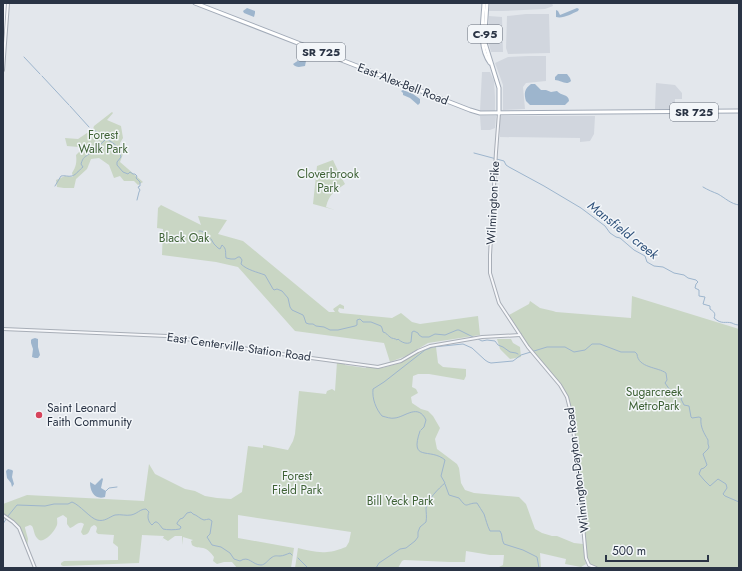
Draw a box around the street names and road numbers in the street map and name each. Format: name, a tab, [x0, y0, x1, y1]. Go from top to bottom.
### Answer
road number: C-95	[468, 25, 502, 43]
road number: SR 725	[297, 43, 345, 61]
street label: East Alex-Bell Road	[355, 58, 451, 110]
road number: SR 725	[670, 103, 718, 121]
street label: Wilmington Pike	[482, 161, 504, 245]
street label: East Centerville Station Road	[166, 328, 312, 366]
street label: Wilmington-Dayton Road	[560, 406, 594, 534]

